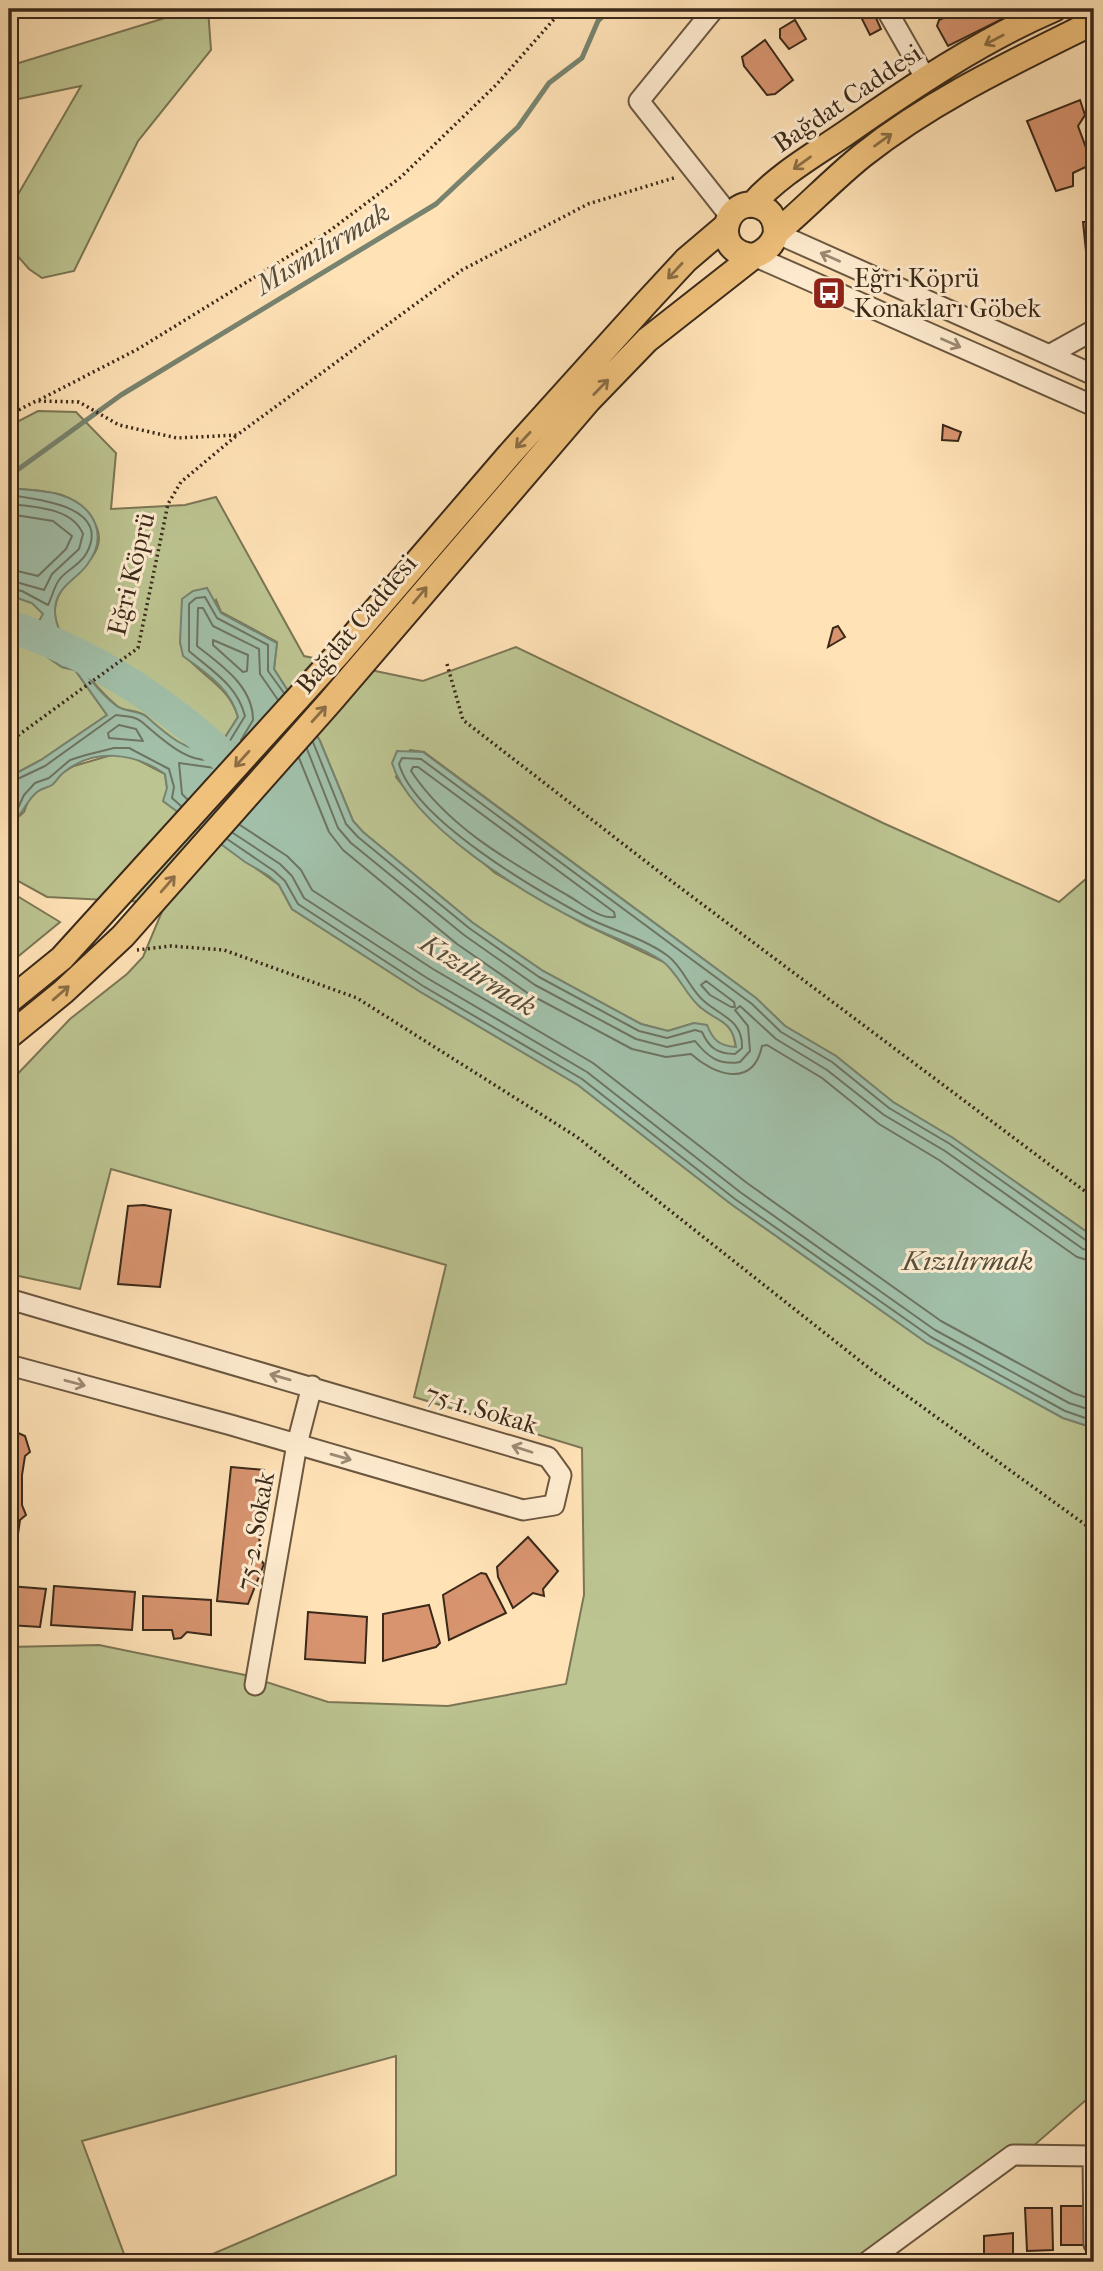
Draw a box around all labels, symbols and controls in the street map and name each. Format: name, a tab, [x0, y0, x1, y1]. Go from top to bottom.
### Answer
one-way arrow	[984, 34, 1005, 47]
street label: Bağdat Caddesi	[767, 37, 927, 159]
one-way arrow	[873, 133, 892, 147]
one-way arrow	[794, 155, 812, 170]
water label: Mısmılırmak	[247, 195, 395, 302]
one-way arrow	[820, 250, 842, 263]
one-way arrow	[667, 262, 684, 279]
place label: Eğri Köprü Konakları Göbek	[854, 263, 1041, 324]
bus stop icon: Eğri Köprü Konakları Göbek	[810, 274, 848, 312]
one-way arrow	[940, 337, 962, 350]
one-way arrow	[593, 379, 610, 396]
one-way arrow	[514, 431, 531, 448]
street label: Eğri Köprü	[101, 509, 162, 639]
street label: Bağdat Caddesi	[289, 548, 424, 700]
one-way arrow	[412, 587, 428, 605]
one-way arrow	[311, 705, 327, 723]
one-way arrow	[234, 750, 250, 768]
one-way arrow	[160, 876, 176, 894]
water label: Kızılırmak	[413, 925, 543, 1023]
one-way arrow	[52, 985, 70, 1001]
water label: Kızılırmak	[901, 1244, 1034, 1277]
one-way arrow	[270, 1370, 292, 1383]
one-way arrow	[63, 1377, 85, 1390]
street label: 75-1. Sokak	[422, 1378, 542, 1441]
one-way arrow	[511, 1441, 533, 1454]
one-way arrow	[330, 1452, 352, 1465]
street label: 75-2. Sokak	[230, 1469, 281, 1593]

